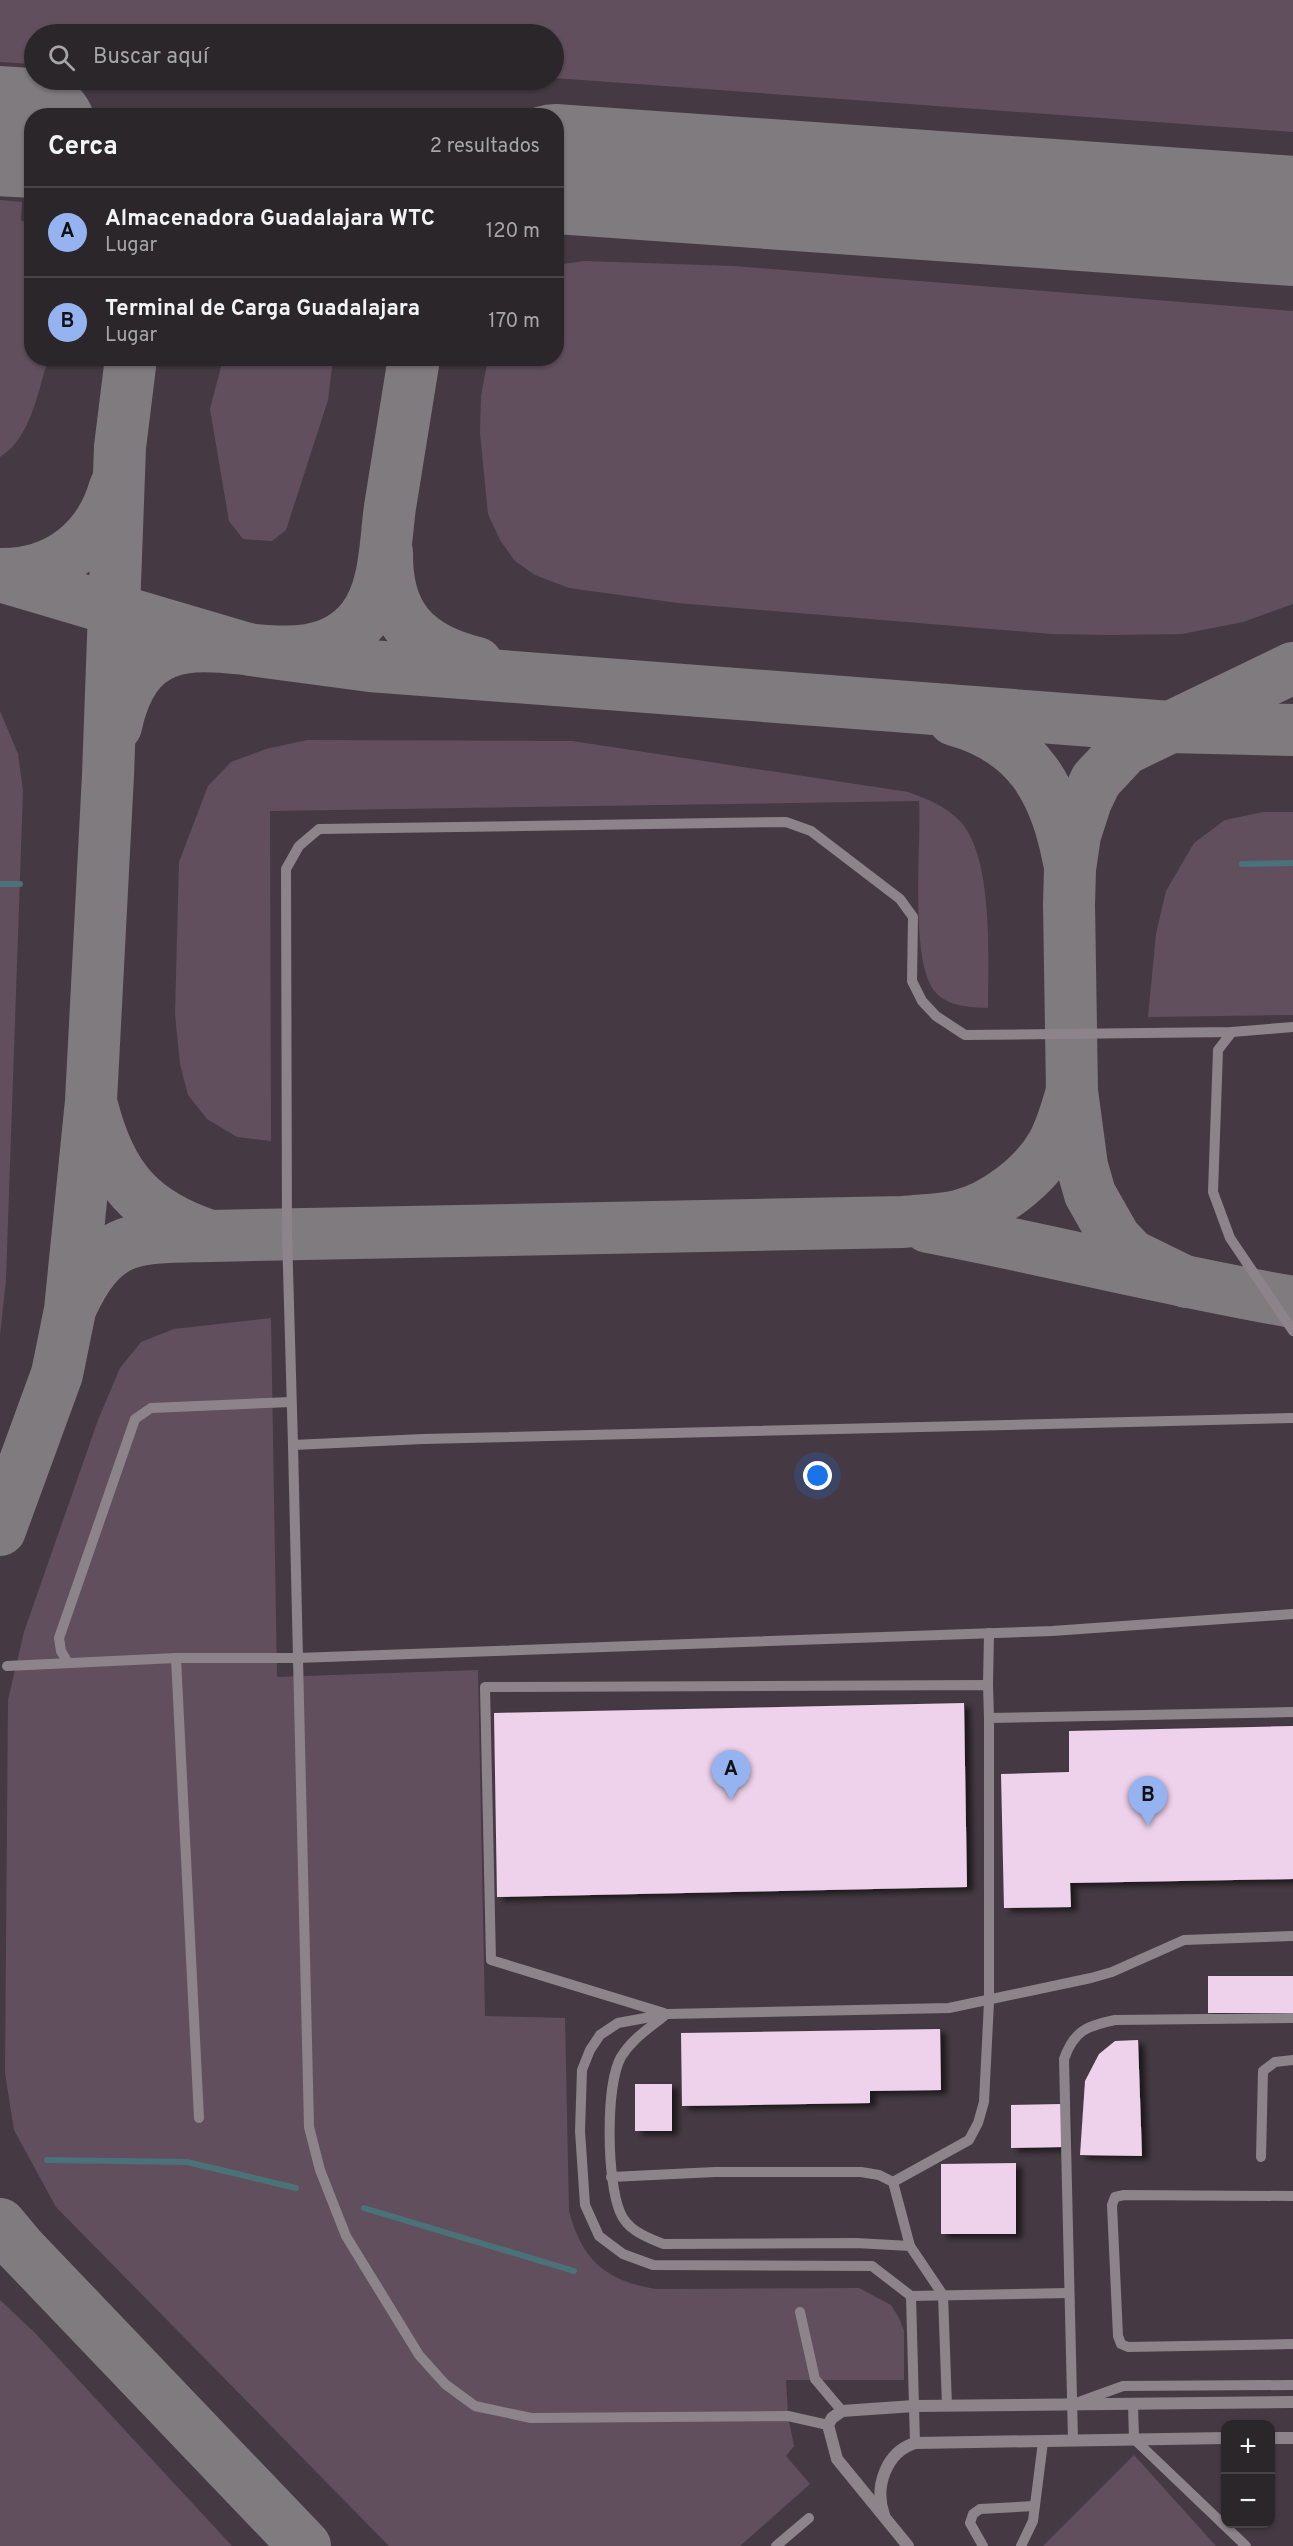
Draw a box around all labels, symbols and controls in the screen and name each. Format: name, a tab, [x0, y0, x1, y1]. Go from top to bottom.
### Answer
search box	[24, 24, 564, 90]
icon: search	[45, 41, 78, 74]
text: Buscar aquí	[93, 44, 209, 71]
text: Cerca	[48, 131, 118, 164]
text: 2 resultados	[430, 134, 540, 160]
text: Almacenadora Guadalajara WTC	[105, 206, 435, 233]
text: A	[60, 219, 75, 245]
text: 120 m	[486, 219, 540, 245]
text: Lugar	[105, 233, 157, 259]
text: Terminal de Carga Guadalajara	[105, 296, 420, 323]
text: B	[61, 309, 74, 335]
text: 170 m	[488, 309, 540, 335]
text: Lugar	[105, 323, 157, 349]
your location	[803, 1461, 832, 1490]
pin: A	[712, 1750, 750, 1800]
pin: B	[1128, 1776, 1168, 1826]
map controls	[1221, 2420, 1275, 2528]
button: +	[1221, 2420, 1275, 2474]
button: −	[1221, 2474, 1275, 2528]

